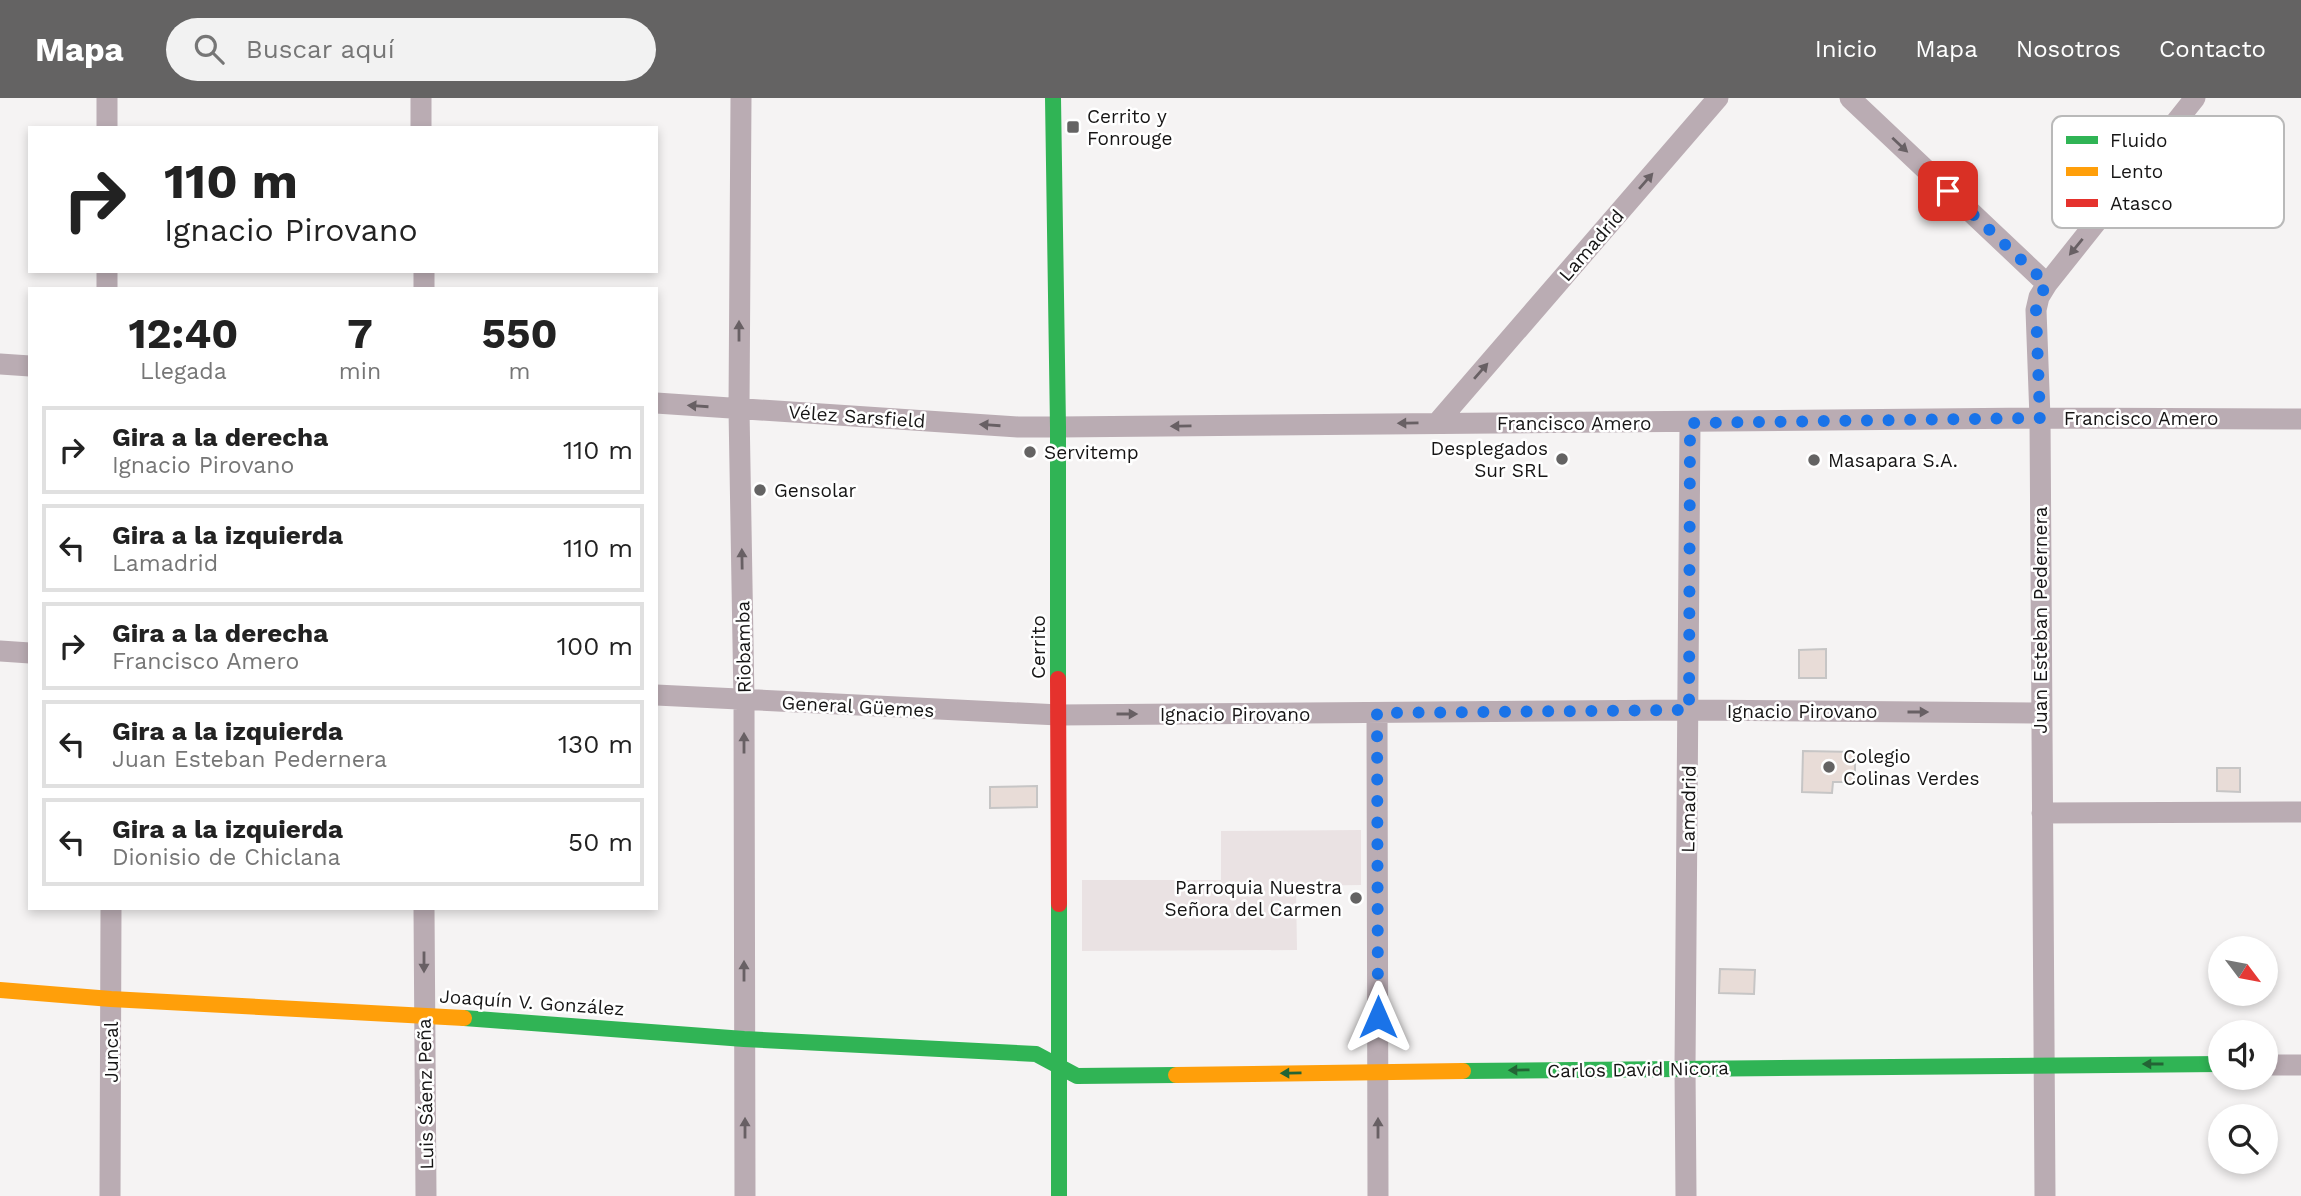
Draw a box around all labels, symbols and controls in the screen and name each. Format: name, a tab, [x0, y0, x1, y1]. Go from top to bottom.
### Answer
search box	[166, 18, 656, 81]
text: Mapa	[35, 30, 124, 69]
icon: search	[190, 30, 228, 68]
text: Buscar aquí	[246, 34, 395, 64]
text: Inicio	[1815, 35, 1877, 63]
text: Mapa	[1915, 35, 1978, 63]
text: Nosotros	[2016, 35, 2121, 63]
text: Contacto	[2159, 35, 2266, 63]
place label: Cerrito y Fonrouge	[1087, 105, 1172, 150]
legend	[2052, 116, 2284, 228]
marker: Cerrito y Fonrouge	[1065, 119, 1081, 135]
text: Fluido	[2110, 129, 2168, 152]
one-way arrow	[1891, 137, 1909, 153]
text: 110 m	[164, 152, 298, 210]
icon: right	[49, 154, 140, 245]
text: Lento	[2110, 160, 2163, 183]
pin	[1918, 161, 1978, 221]
one-way arrow	[1638, 172, 1654, 190]
icon: arrive	[1929, 172, 1967, 210]
text: Atasco	[2110, 192, 2173, 215]
street label: Lamadrid	[1554, 205, 1629, 286]
text: Ignacio Pirovano	[164, 211, 418, 249]
one-way arrow	[2069, 238, 2084, 256]
text: 12:40	[128, 309, 238, 358]
text: 7	[347, 309, 373, 358]
text: 550	[482, 309, 558, 358]
one-way arrow	[733, 320, 745, 342]
text: Llegada	[140, 358, 227, 385]
text: min	[339, 358, 381, 385]
text: m	[509, 358, 531, 385]
one-way arrow	[1473, 363, 1488, 380]
one-way arrow	[686, 400, 708, 411]
street label: Vélez Sarsfield	[788, 400, 926, 433]
street label: Francisco Amero	[2064, 407, 2218, 430]
street label: Francisco Amero	[1497, 412, 1651, 435]
one-way arrow	[1397, 418, 1419, 429]
one-way arrow	[978, 419, 1000, 430]
one-way arrow	[1169, 420, 1191, 432]
text: Gira a la derecha	[112, 422, 328, 452]
icon: right	[53, 431, 91, 469]
text: 110 m	[563, 435, 633, 465]
place label: Desplegados Sur SRL	[1430, 437, 1548, 482]
place label: Servitemp	[1044, 441, 1139, 464]
marker: Servitemp	[1022, 444, 1038, 460]
place label: Masapara S.A.	[1828, 449, 1958, 472]
marker: Desplegados Sur SRL	[1554, 451, 1570, 467]
text: Ignacio Pirovano	[112, 452, 294, 479]
marker: Masapara S.A.	[1806, 452, 1822, 468]
place label: Gensolar	[774, 479, 856, 502]
marker: Gensolar	[752, 482, 768, 498]
street label: Juan Esteban Pedernera	[2029, 506, 2052, 734]
text: Gira a la izquierda	[112, 520, 343, 550]
icon: left	[53, 529, 91, 567]
text: 110 m	[563, 533, 633, 563]
one-way arrow	[736, 548, 748, 570]
text: Lamadrid	[112, 550, 218, 577]
street label: Riobamba	[731, 600, 756, 693]
street label: Cerrito	[1027, 615, 1050, 679]
text: Gira a la derecha	[112, 618, 328, 648]
icon: right	[53, 627, 91, 665]
text: 100 m	[557, 631, 633, 661]
text: Francisco Amero	[112, 648, 299, 675]
street label: General Güemes	[781, 691, 935, 722]
street label: Ignacio Pirovano	[1727, 700, 1877, 723]
street label: Ignacio Pirovano	[1160, 703, 1310, 726]
one-way arrow	[1908, 706, 1930, 718]
one-way arrow	[1117, 708, 1139, 720]
text: Gira a la izquierda	[112, 716, 343, 746]
icon: left	[53, 725, 91, 763]
text: 130 m	[558, 729, 633, 759]
one-way arrow	[738, 732, 750, 754]
place label: Colegio Colinas Verdes	[1843, 745, 1979, 790]
text: Juan Esteban Pedernera	[112, 746, 387, 773]
marker: Colegio Colinas Verdes	[1821, 759, 1837, 775]
street label: Lamadrid	[1676, 765, 1701, 853]
text: Gira a la izquierda	[112, 814, 343, 844]
icon: left	[53, 823, 91, 861]
text: 50 m	[568, 827, 633, 857]
text: Dionisio de Chiclana	[112, 844, 340, 871]
place label: Parroquia Nuestra Señora del Carmen	[1165, 876, 1342, 921]
marker: Parroquia Nuestra Señora del Carmen	[1348, 890, 1364, 906]
north arrow	[2208, 936, 2278, 1006]
map controls	[2208, 936, 2278, 1174]
one-way arrow	[418, 951, 430, 973]
one-way arrow	[738, 959, 750, 981]
position arrow	[1341, 980, 1415, 1054]
street label: Joaquín V. González	[439, 985, 625, 1020]
street label: Luis Sáenz Peña	[413, 1018, 438, 1170]
button: sound	[2208, 1020, 2278, 1090]
street label: Juncal	[100, 1021, 123, 1083]
street label: Carlos David Nicora	[1547, 1056, 1729, 1083]
one-way arrow	[2141, 1058, 2163, 1070]
one-way arrow	[1508, 1064, 1530, 1076]
one-way arrow	[1280, 1067, 1302, 1079]
button: search	[2208, 1104, 2278, 1174]
one-way arrow	[739, 1117, 751, 1139]
one-way arrow	[1372, 1117, 1384, 1139]

